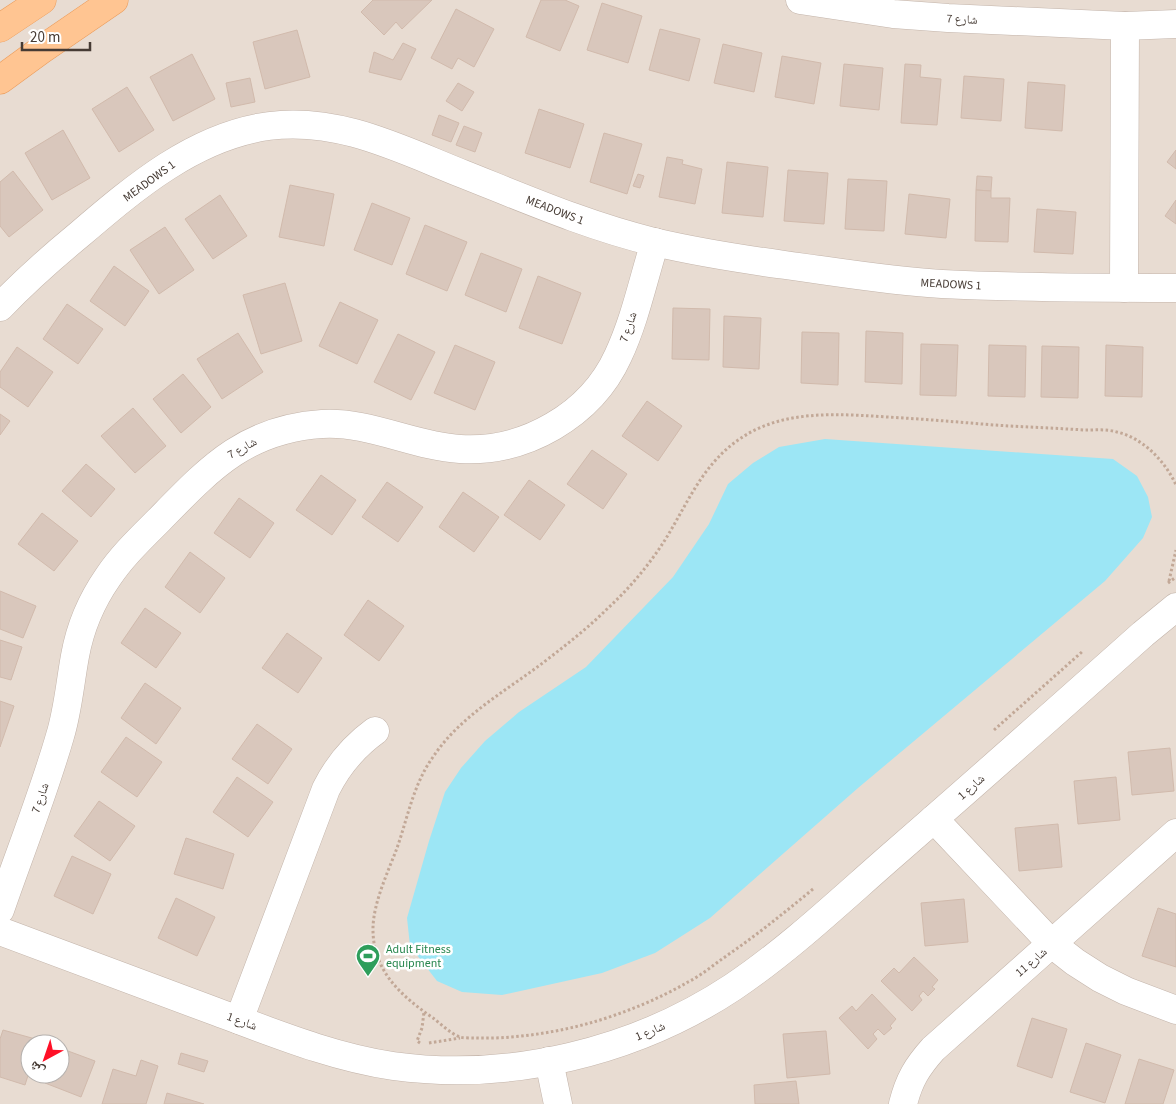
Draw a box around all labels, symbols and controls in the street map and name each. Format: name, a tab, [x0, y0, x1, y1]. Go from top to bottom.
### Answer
street label: شارع 7	[946, 10, 978, 29]
scale bar	[22, 20, 90, 52]
text: 20 m	[30, 27, 60, 48]
street label: MEADOWS 1	[120, 157, 179, 206]
street label: MEADOWS 1	[523, 192, 586, 229]
street label: MEADOWS 1	[920, 274, 982, 295]
street label: شارع 7	[615, 310, 642, 345]
street label: شارع 7	[224, 433, 260, 463]
street label: شارع 1	[954, 771, 989, 804]
street label: شارع 7	[27, 781, 54, 816]
place label: Adult Fitness equipment	[386, 941, 451, 972]
sports icon: Adult Fitness equipment	[355, 943, 381, 977]
street label: شارع 11	[1012, 944, 1051, 981]
street label: شارع 1	[224, 1008, 259, 1035]
street label: شارع 1	[633, 1018, 668, 1045]
north arrow	[20, 1034, 70, 1084]
text: ش	[25, 1056, 49, 1081]

